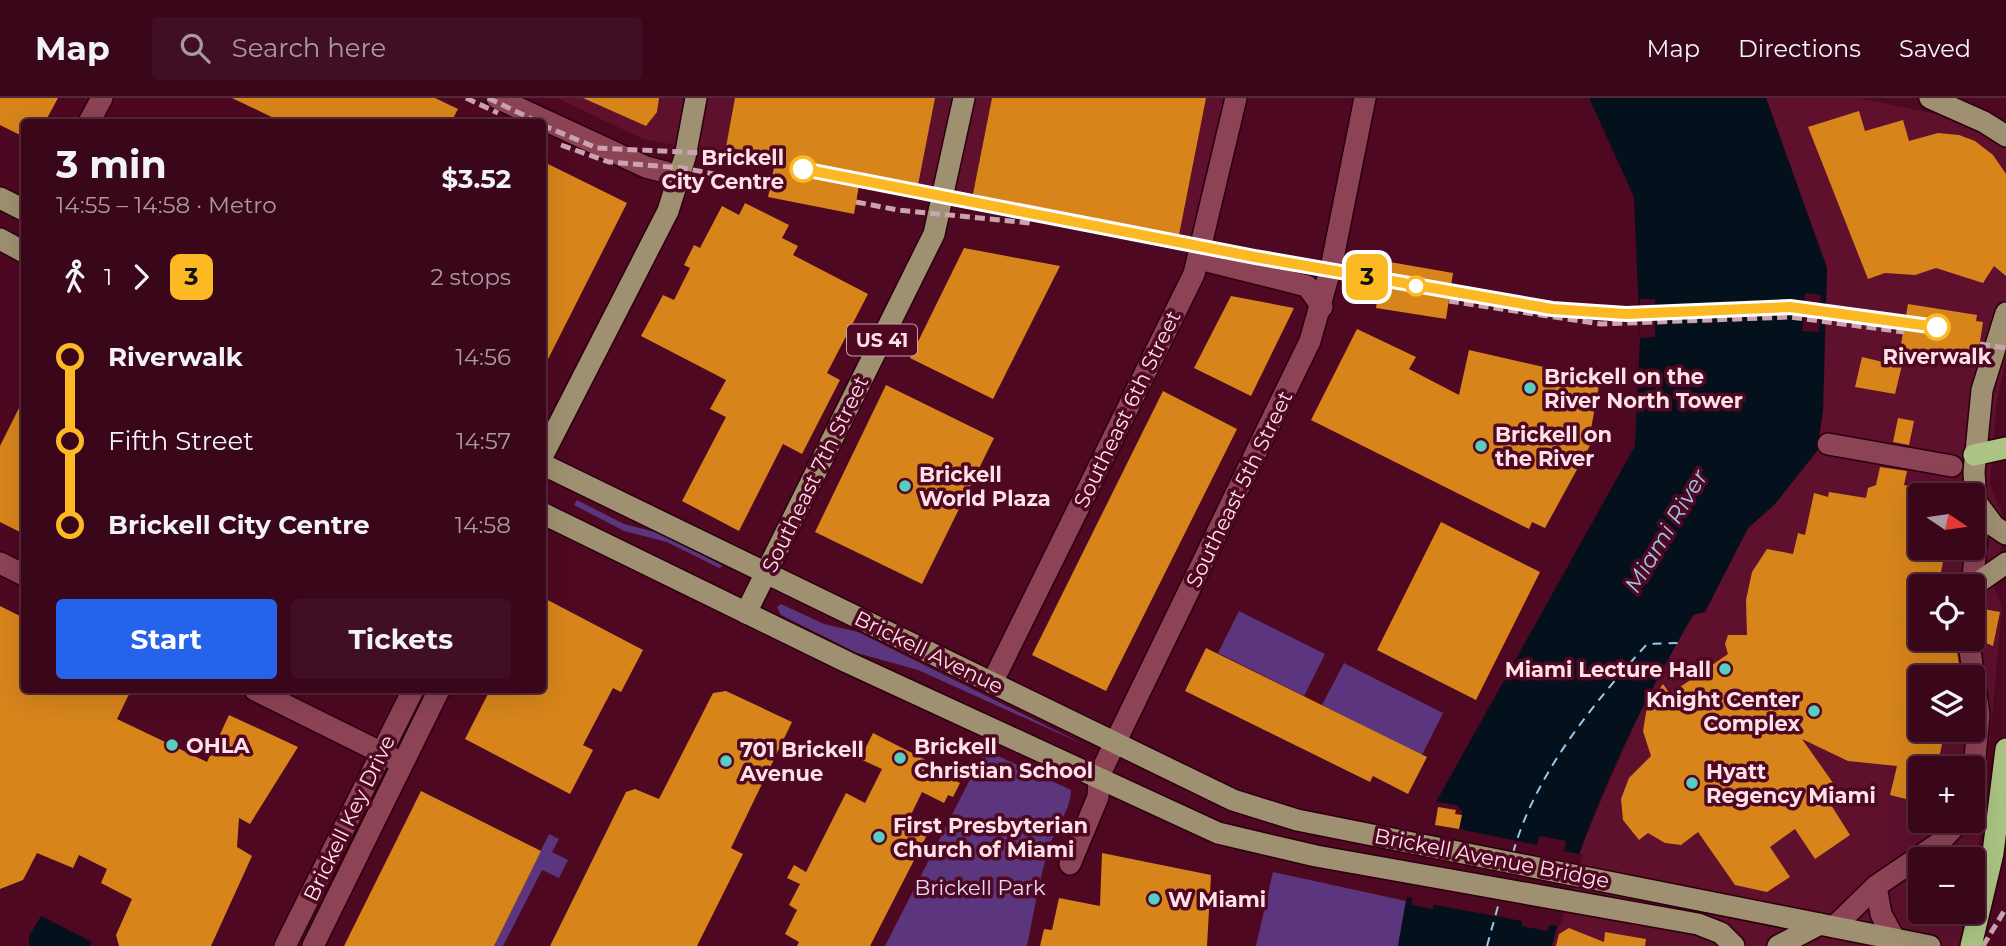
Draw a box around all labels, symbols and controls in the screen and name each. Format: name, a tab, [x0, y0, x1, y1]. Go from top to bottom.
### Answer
search box	[152, 17, 642, 80]
text: Map	[35, 28, 110, 68]
icon: search	[176, 29, 214, 67]
text: Search here	[232, 32, 386, 64]
text: Map	[1647, 34, 1700, 63]
text: Directions	[1738, 34, 1861, 63]
text: Saved	[1899, 34, 1971, 63]
text: 3 min	[56, 141, 167, 188]
place label: Brickell City Centre	[662, 145, 784, 194]
marker: Brickell City Centre	[790, 156, 816, 182]
text: $3.52	[442, 163, 511, 195]
text: 14:55 – 14:58 · Metro	[56, 191, 277, 219]
line badge: 3	[1344, 254, 1390, 300]
icon: walk	[56, 258, 94, 296]
icon: forward	[122, 258, 160, 296]
text: 3	[184, 262, 199, 291]
text: 3	[1360, 262, 1374, 291]
text: 1	[104, 263, 112, 291]
text: 2 stops	[431, 263, 511, 291]
unlabelled marker	[1406, 276, 1426, 296]
street label: Southeast 6th Street	[1068, 306, 1186, 512]
marker: Riverwalk	[1924, 314, 1950, 340]
road number: US 41	[847, 324, 917, 356]
text: Riverwalk	[108, 341, 243, 373]
text: 14:56	[455, 343, 511, 371]
place label: Riverwalk	[1883, 344, 1992, 369]
place label: Brickell on the River North Tower	[1544, 364, 1743, 413]
street label: Southeast 7th Street	[756, 372, 874, 576]
marker: Brickell on the River North Tower	[1522, 380, 1538, 396]
street label: Southeast 5th Street	[1181, 387, 1297, 591]
place label: Brickell on the River	[1495, 422, 1612, 471]
text: Fifth Street	[108, 425, 254, 457]
text: 14:57	[456, 427, 511, 455]
marker: Brickell on the River	[1473, 438, 1489, 454]
place label: Brickell World Plaza	[919, 462, 1051, 511]
water label: Miami River	[1618, 464, 1714, 598]
marker: Brickell World Plaza	[897, 478, 913, 494]
north arrow	[1908, 483, 1984, 560]
map controls	[1908, 483, 1985, 924]
text: Brickell City Centre	[108, 509, 370, 541]
text: 14:58	[455, 511, 511, 539]
button: locate	[1908, 574, 1985, 651]
button: Start	[56, 599, 277, 679]
button: Tickets	[291, 599, 511, 679]
street label: Brickell Avenue	[851, 605, 1007, 699]
place label: Miami Lecture Hall	[1505, 657, 1711, 682]
marker: Miami Lecture Hall	[1717, 661, 1733, 677]
button: layers	[1908, 665, 1985, 742]
place label: Knight Center Complex	[1646, 687, 1800, 736]
marker: Knight Center Complex	[1806, 703, 1822, 719]
street label: Brickell Key Drive	[298, 731, 400, 905]
place label: OHLA	[186, 733, 250, 758]
place label: Brickell Christian School	[914, 734, 1093, 783]
marker: OHLA	[164, 737, 180, 753]
place label: 701 Brickell Avenue	[739, 737, 864, 786]
marker: Brickell Christian School	[892, 750, 908, 766]
marker: 701 Brickell Avenue	[718, 753, 734, 769]
button: +	[1908, 756, 1985, 833]
place label: Hyatt Regency Miami	[1706, 759, 1876, 808]
marker: Hyatt Regency Miami	[1684, 775, 1700, 791]
place label: First Presbyterian Church of Miami	[893, 813, 1088, 862]
street label: Brickell Avenue Bridge	[1372, 823, 1612, 893]
marker: First Presbyterian Church of Miami	[871, 829, 887, 845]
button: −	[1908, 847, 1985, 924]
park label: Brickell Park	[915, 875, 1046, 900]
place label: W Miami	[1168, 887, 1266, 912]
marker: W Miami	[1146, 891, 1162, 907]

